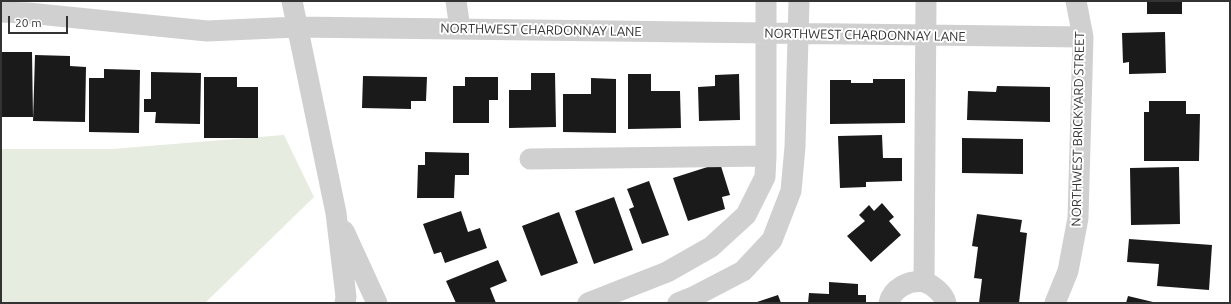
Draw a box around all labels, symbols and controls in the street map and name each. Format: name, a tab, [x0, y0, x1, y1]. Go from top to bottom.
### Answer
scale bar	[10, 8, 70, 34]
text: 20 m	[15, 16, 42, 29]
street label: NORTHWEST CHARDONNAY LANE	[440, 20, 642, 40]
street label: NORTHWEST CHARDONNAY LANE	[764, 25, 966, 45]
street label: NORTHWEST BRICKYARD STREET	[1068, 31, 1088, 227]

